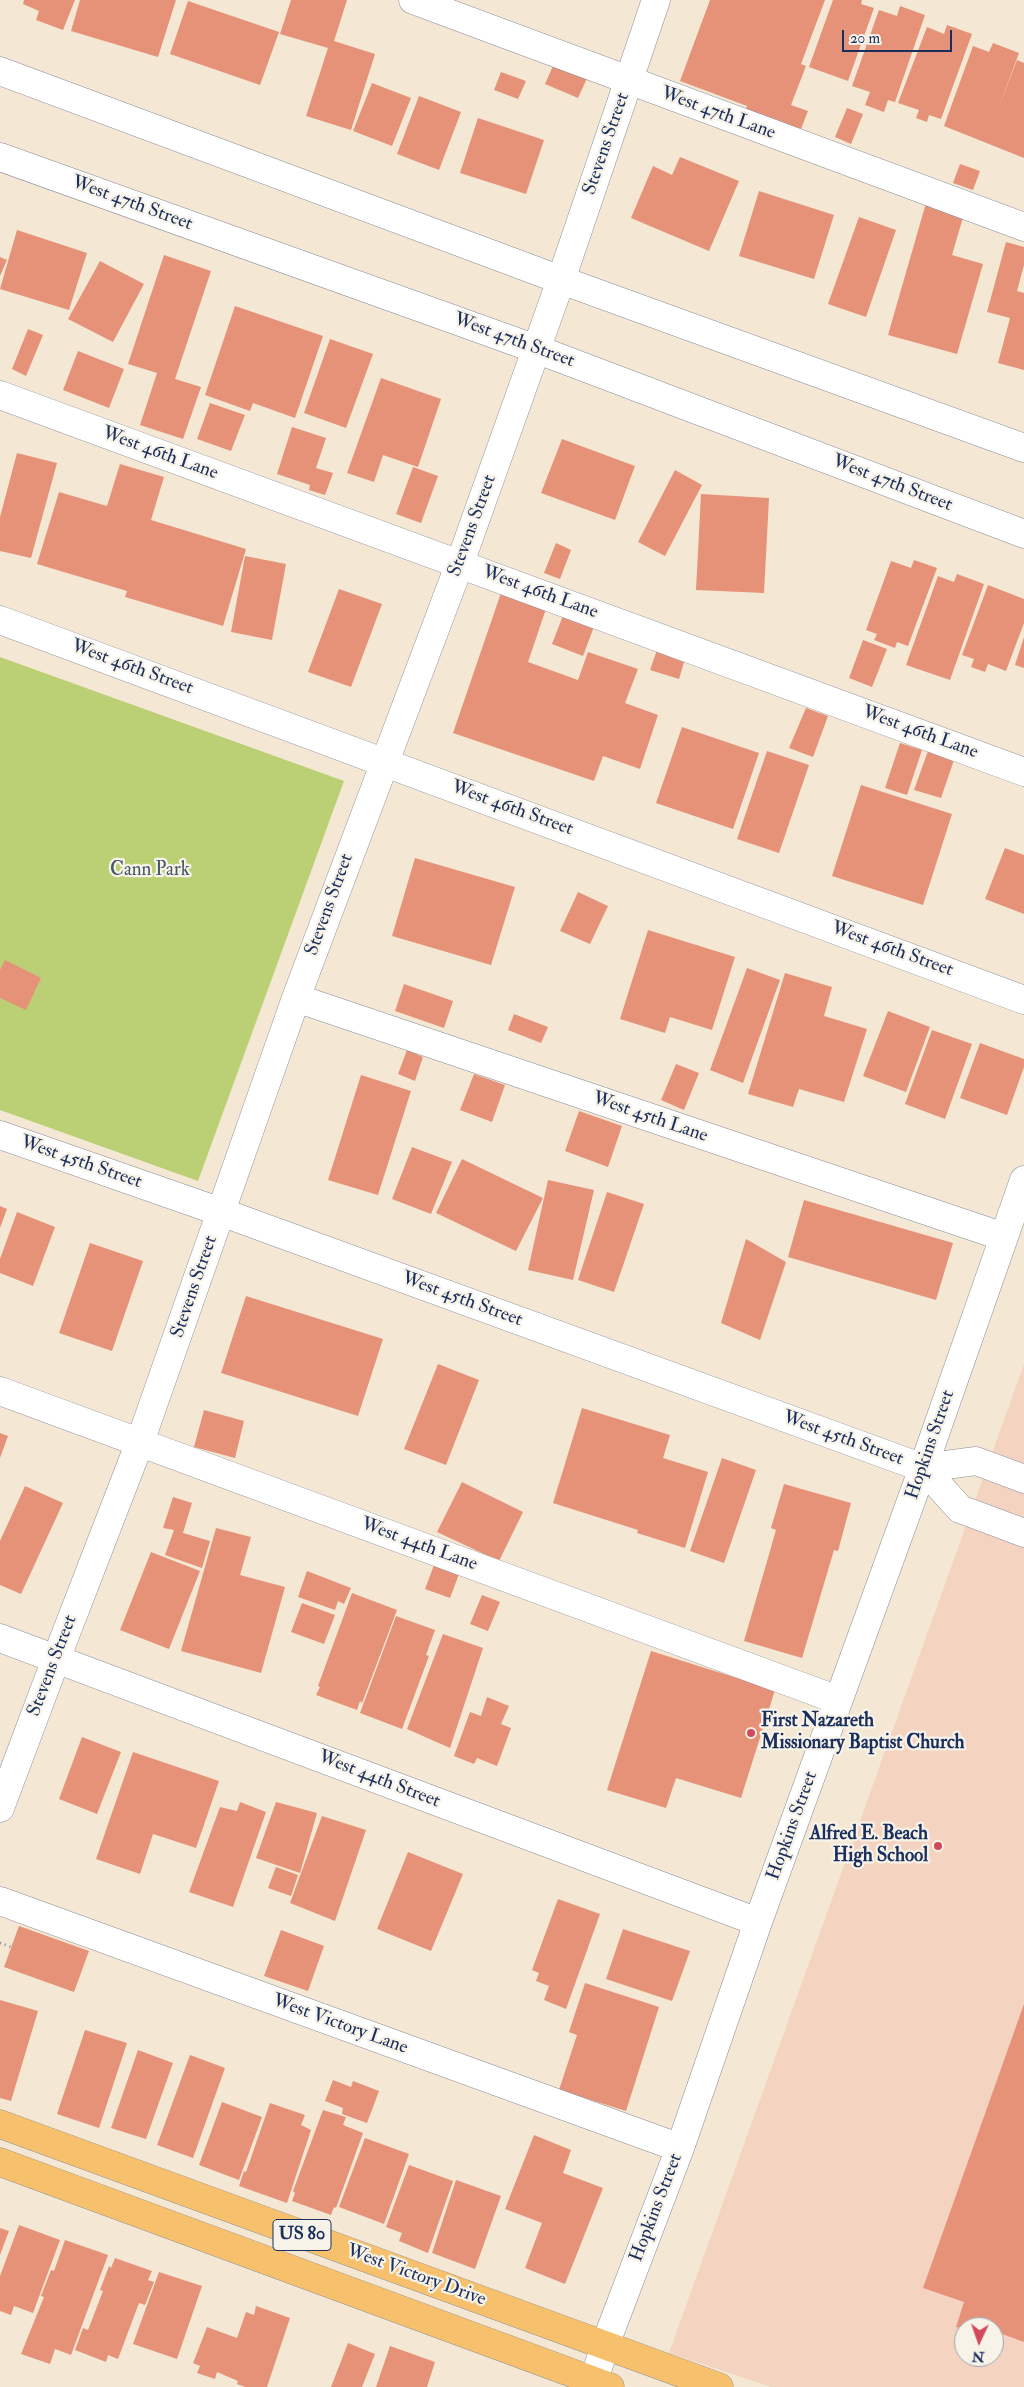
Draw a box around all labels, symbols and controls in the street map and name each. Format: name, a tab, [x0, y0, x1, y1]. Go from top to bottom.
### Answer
scale bar	[844, 20, 954, 52]
text: 20 m	[850, 29, 880, 48]
street label: West 47th Lane	[658, 83, 778, 145]
street label: Stevens Street	[579, 90, 635, 198]
street label: West 47th Street	[69, 172, 195, 236]
street label: West 47th Street	[451, 309, 577, 373]
street label: West 46th Lane	[99, 423, 221, 485]
street label: West 47th Street	[829, 451, 955, 517]
street label: Stevens Street	[444, 472, 502, 580]
street label: West 46th Lane	[479, 562, 601, 624]
street label: West 46th Street	[68, 635, 196, 701]
street label: West 46th Lane	[859, 702, 981, 764]
street label: West 46th Street	[448, 776, 576, 842]
street label: Stevens Street	[301, 851, 359, 959]
park label: Cann Park	[110, 860, 190, 882]
street label: West 46th Street	[828, 917, 956, 983]
street label: West 45th Lane	[589, 1088, 711, 1148]
street label: West 45th Street	[17, 1132, 145, 1194]
street label: Stevens Street	[167, 1233, 223, 1341]
street label: West 45th Street	[399, 1268, 525, 1332]
street label: Hopkins Street	[902, 1387, 960, 1503]
street label: West 45th Street	[780, 1407, 906, 1471]
street label: West 44th Lane	[358, 1513, 480, 1577]
street label: Stevens Street	[23, 1612, 83, 1720]
place label: First Nazareth Missionary Baptist Church	[761, 1711, 965, 1755]
marker: First Nazareth Missionary Baptist Church	[745, 1727, 757, 1739]
street label: West 44th Street	[315, 1746, 443, 1814]
street label: Hopkins Street	[763, 1768, 823, 1884]
place label: Alfred E. Beach High School	[809, 1824, 928, 1868]
marker: Alfred E. Beach High School	[932, 1840, 944, 1852]
street label: West Victory Lane	[269, 1990, 411, 2060]
street label: Hopkins Street	[626, 2151, 688, 2265]
road number: US 80	[273, 2220, 331, 2250]
street label: West Victory Drive	[343, 2240, 489, 2312]
north arrow	[954, 2317, 1004, 2367]
text: N	[972, 2348, 985, 2365]

